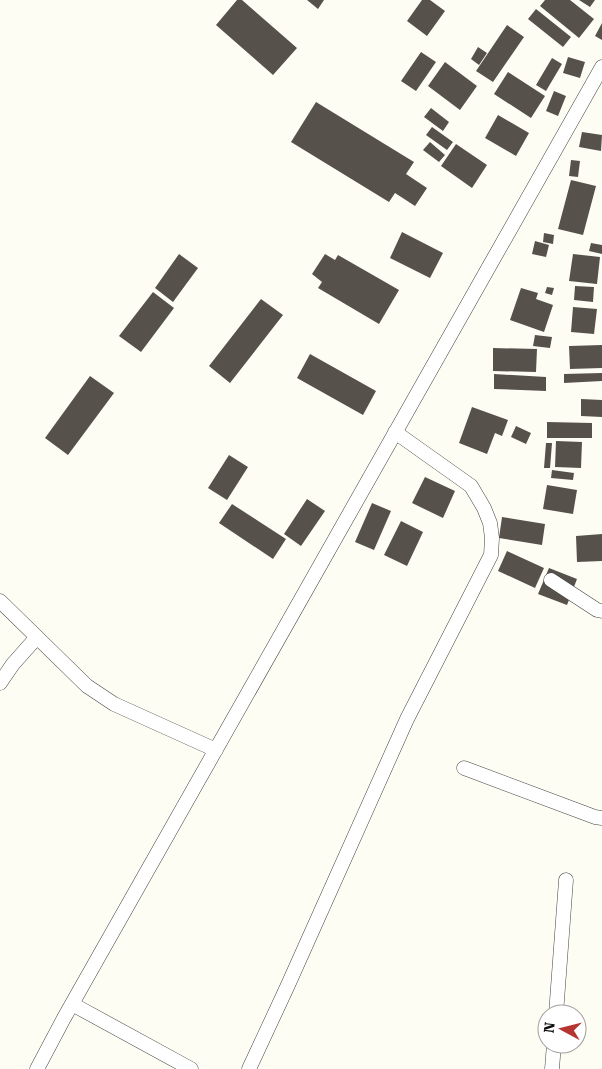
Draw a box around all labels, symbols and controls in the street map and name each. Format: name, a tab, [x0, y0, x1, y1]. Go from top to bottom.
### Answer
north arrow	[537, 1004, 587, 1054]
text: N	[540, 1021, 558, 1034]

